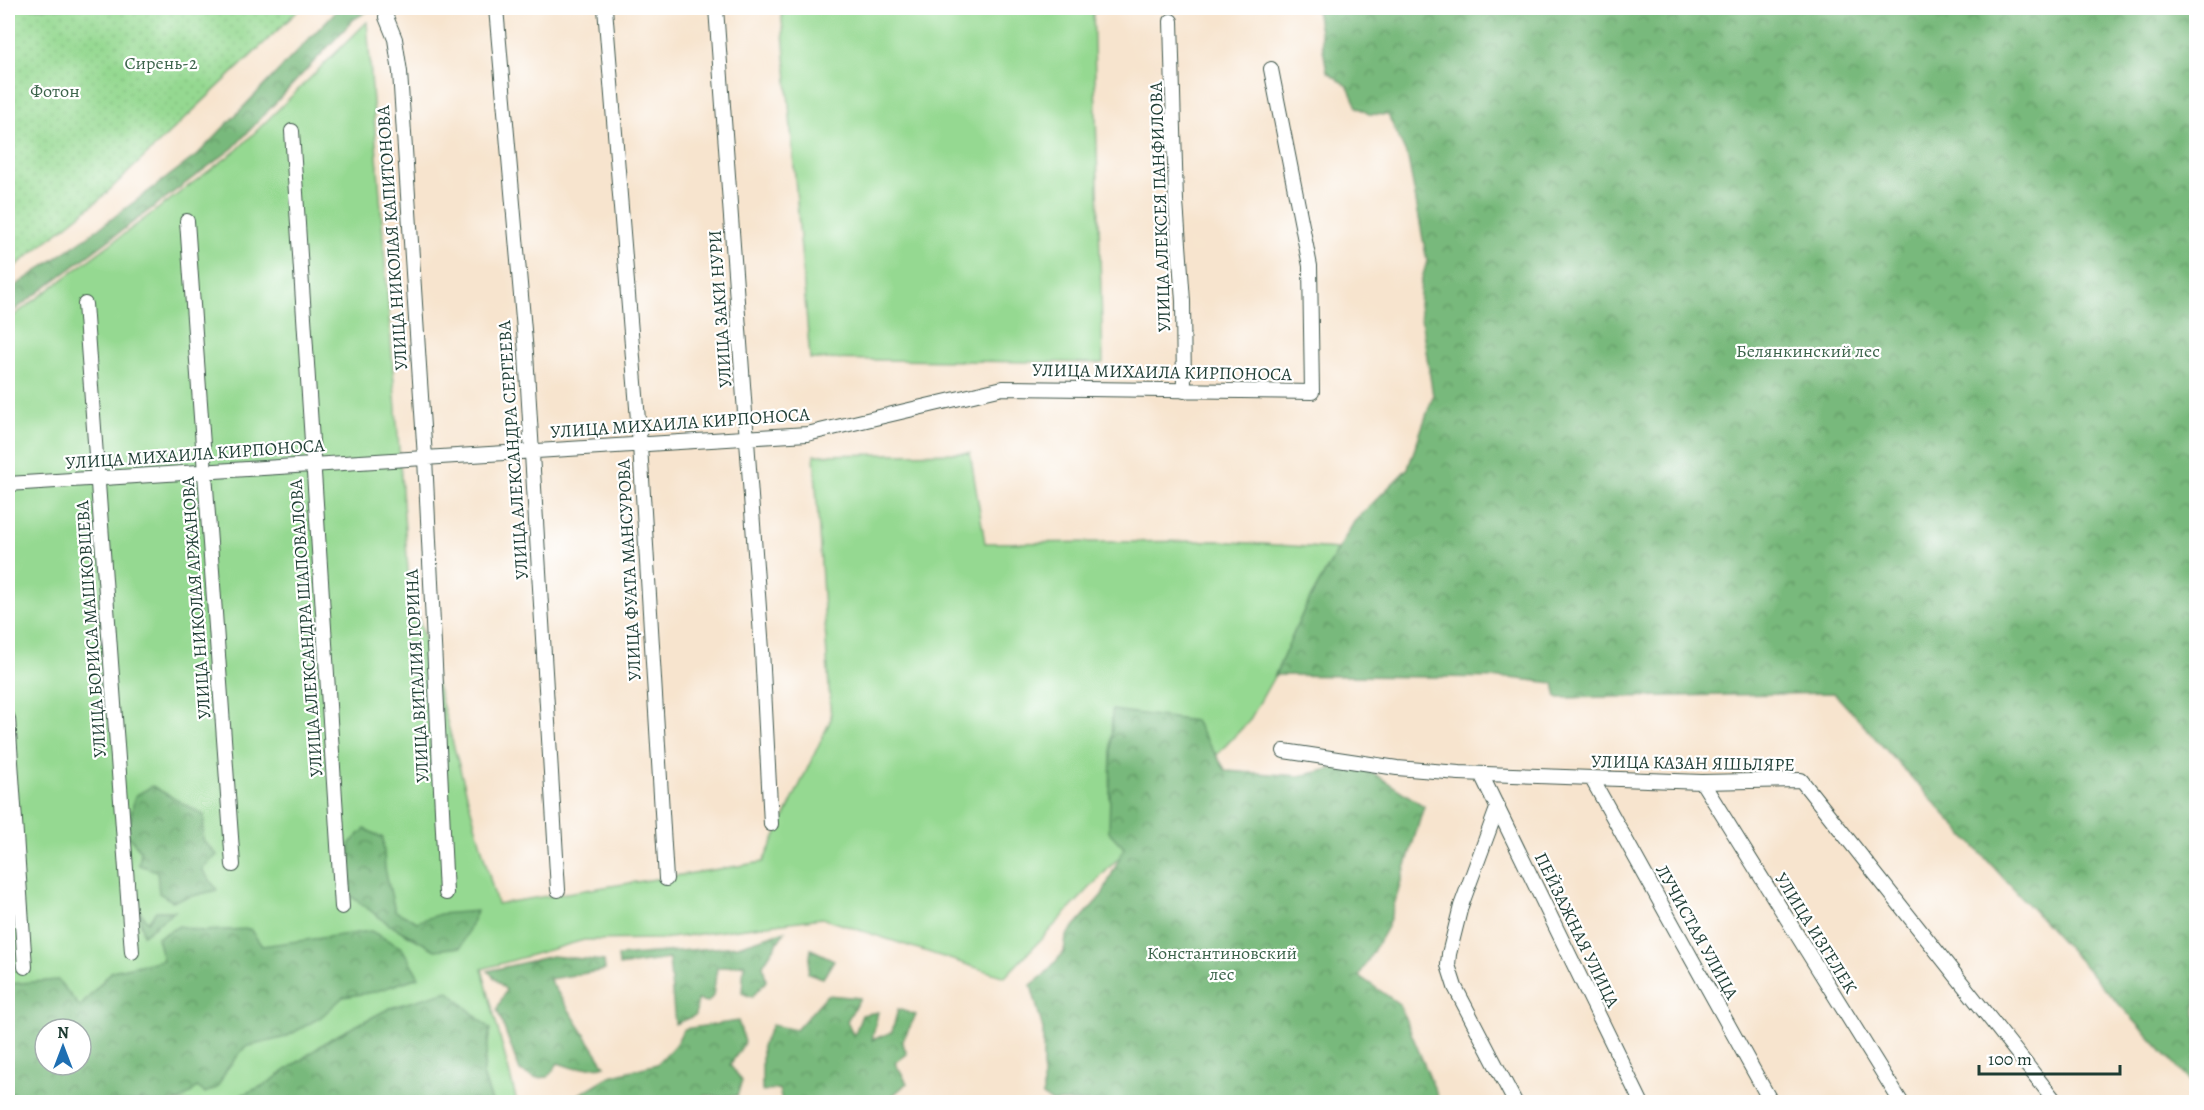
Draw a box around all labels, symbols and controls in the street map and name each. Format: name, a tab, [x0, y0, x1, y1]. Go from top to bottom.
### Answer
park label: Сирень-2	[125, 51, 198, 75]
park label: Фотон	[30, 79, 80, 103]
street label: УЛИЦА АЛЕКСЕЯ ПАНФИЛОВА	[1144, 81, 1176, 333]
street label: УЛИЦА НИКОЛАЯ КАПИТОНОВА	[371, 104, 413, 371]
street label: УЛИЦА ЗАКИ НУРИ	[703, 229, 737, 389]
street label: УЛИЦА АЛЕКСАНДРА СЕРГЕЕВА	[492, 319, 534, 580]
park label: Белянкинский лес	[1736, 339, 1880, 363]
street label: УЛИЦА МИХАИЛА КИРПОНОСА	[1032, 358, 1293, 386]
street label: УЛИЦА МИХАИЛА КИРПОНОСА	[550, 402, 811, 444]
street label: УЛИЦА МИХАИЛА КИРПОНОСА	[65, 433, 326, 475]
street label: УЛИЦА ФУАТА МАНСУРОВА	[611, 458, 647, 682]
street label: УЛИЦА НИКОЛАЯ АРЖАНОВА	[176, 475, 216, 720]
street label: УЛИЦА АЛЕКСАНДРА ШАПОВАЛОВА	[284, 478, 328, 778]
street label: УЛИЦА БОРИСА МАШКОВЦЕВА	[70, 499, 112, 758]
street label: УЛИЦА ВИТАЛИЯ ГОРИНА	[399, 568, 435, 784]
street label: УЛИЦА КАЗАН ЯШЬЛЯРЕ	[1591, 749, 1795, 777]
street label: ПЕЙЗАЖНАЯ УЛИЦА	[1529, 848, 1625, 1012]
street label: ЛУЧИСТАЯ УЛИЦА	[1650, 860, 1744, 1004]
street label: УЛИЦА ИЗГЕЛЕК	[1769, 868, 1863, 998]
park label: Константиновский лес	[1147, 941, 1297, 986]
north arrow	[33, 1017, 93, 1077]
text: N	[57, 1022, 69, 1044]
scale bar	[1979, 1038, 2120, 1076]
text: 100 m	[1988, 1047, 2032, 1071]

